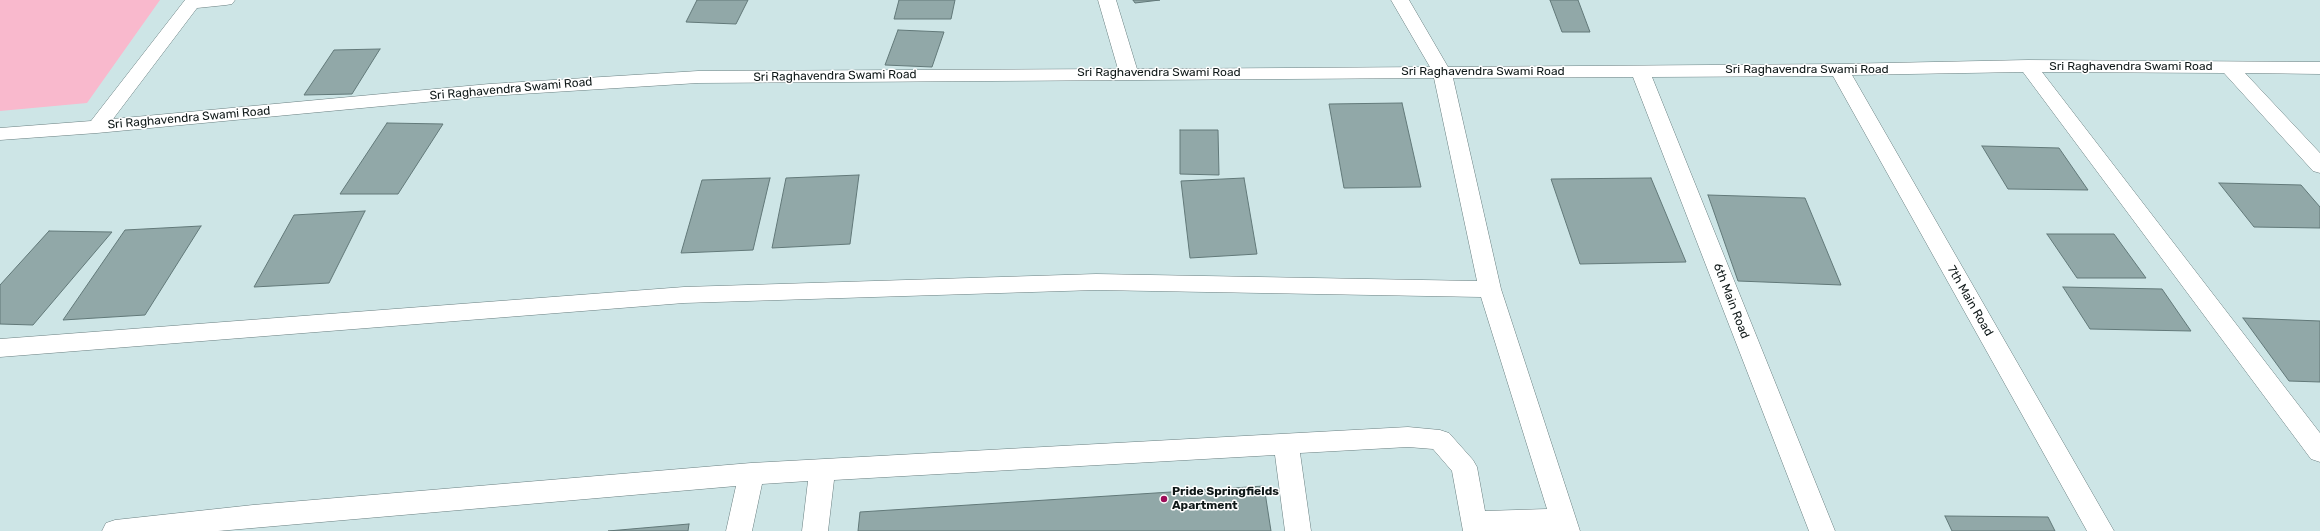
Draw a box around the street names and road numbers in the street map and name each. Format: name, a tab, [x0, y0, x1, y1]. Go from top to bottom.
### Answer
street label: Sri Raghavendra Swami Road	[2049, 60, 2213, 74]
street label: Sri Raghavendra Swami Road	[1725, 63, 1889, 77]
street label: Sri Raghavendra Swami Road	[1401, 65, 1565, 79]
street label: Sri Raghavendra Swami Road	[1077, 66, 1241, 80]
street label: Sri Raghavendra Swami Road	[753, 67, 917, 85]
street label: Sri Raghavendra Swami Road	[429, 75, 593, 103]
street label: Sri Raghavendra Swami Road	[107, 104, 271, 132]
street label: 6th Main Road	[1710, 261, 1752, 341]
street label: 7th Main Road	[1944, 263, 1996, 339]

